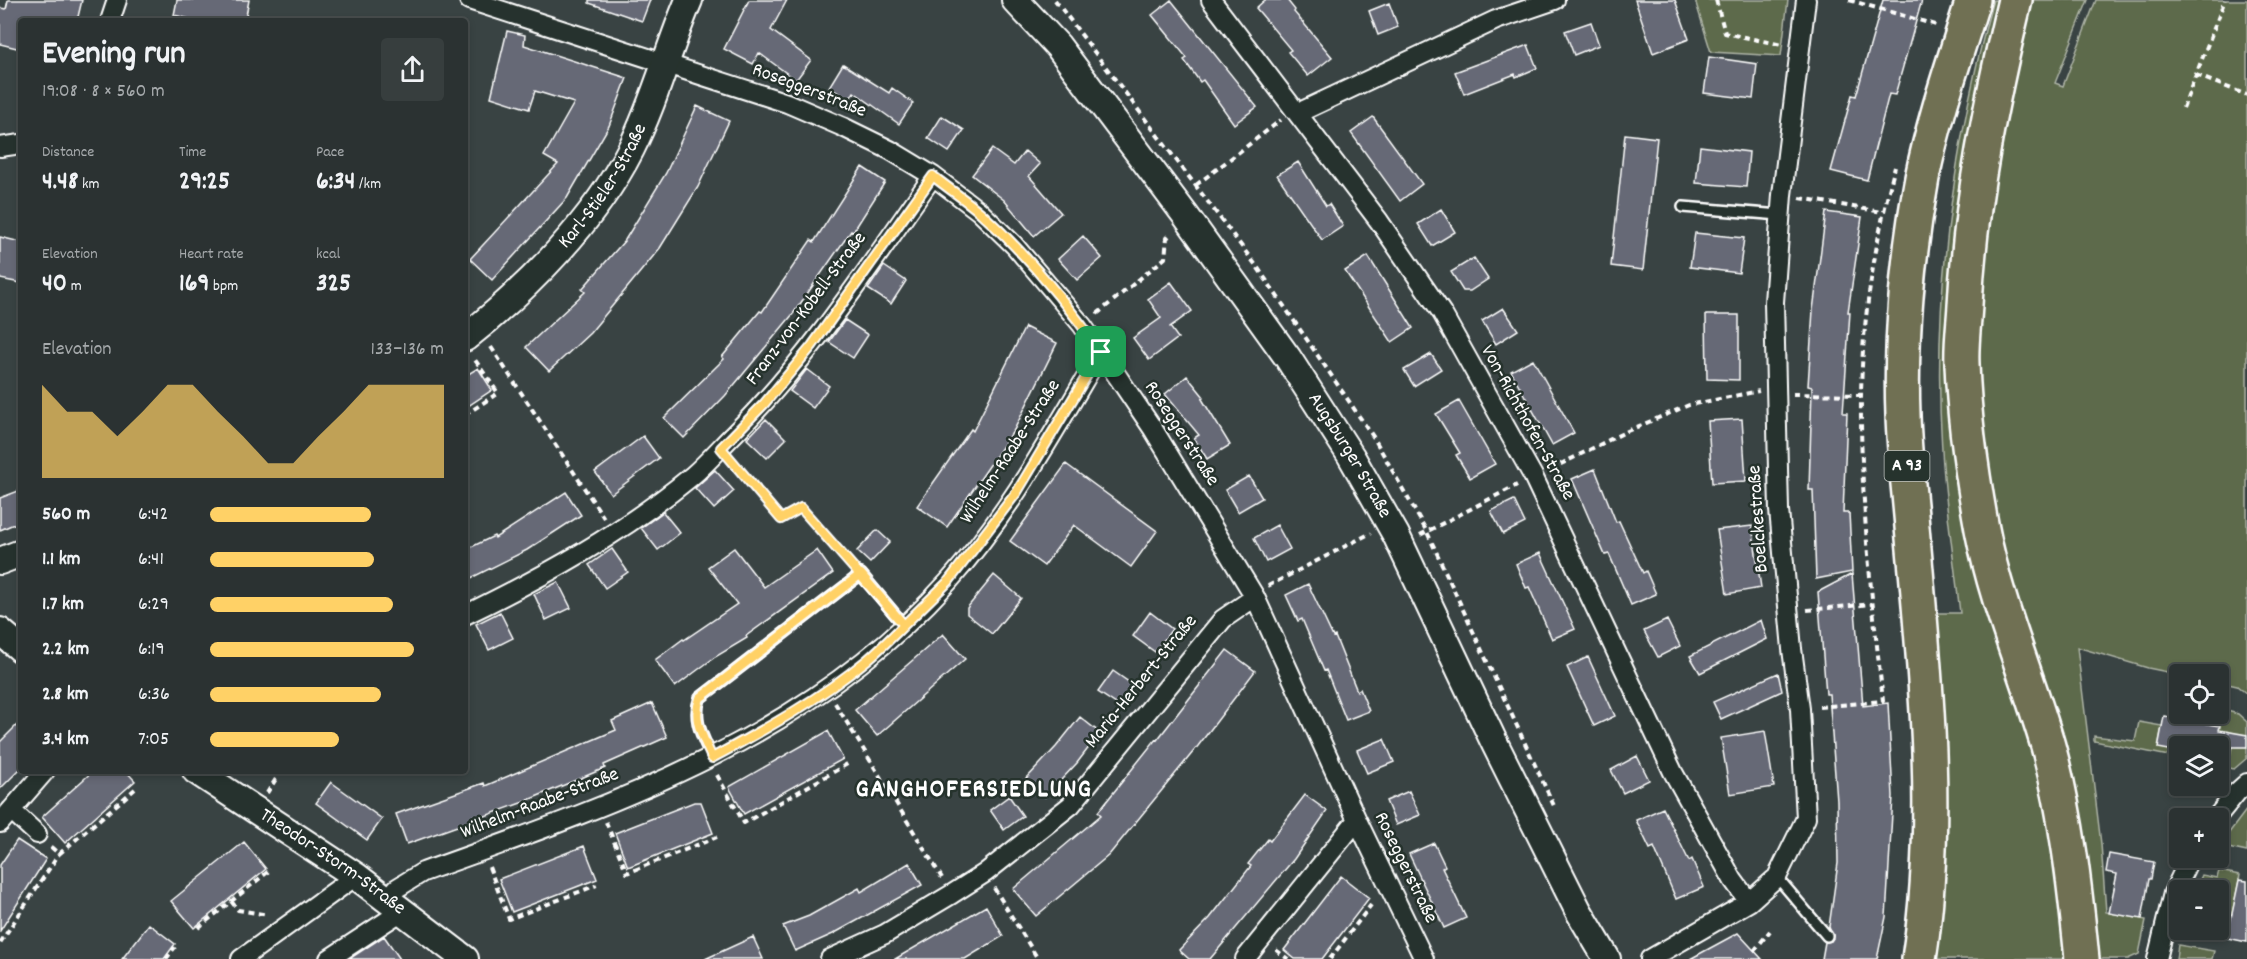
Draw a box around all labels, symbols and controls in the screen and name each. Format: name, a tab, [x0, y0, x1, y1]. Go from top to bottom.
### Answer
text: Evening run	[42, 32, 186, 79]
button: share	[381, 38, 444, 101]
street label: Roseggerstraße	[748, 56, 870, 126]
text: 19:08 · 8 × 560 m	[42, 78, 165, 106]
street label: Karl-Stieler-Straße	[552, 119, 655, 255]
text: Distance	[42, 141, 94, 164]
text: Time	[179, 141, 206, 164]
text: Pace	[316, 141, 344, 164]
text: 4.48	[42, 164, 78, 201]
text: 29:25	[179, 164, 230, 201]
text: 6:34	[316, 164, 355, 201]
text: km	[78, 173, 100, 196]
text: /km	[355, 173, 381, 196]
street label: Franz-von-Kobell-Straße	[740, 226, 874, 392]
text: Elevation	[42, 243, 98, 266]
text: Heart rate	[179, 243, 244, 266]
text: kcal	[316, 243, 340, 266]
text: 40	[42, 266, 67, 303]
text: 169	[179, 266, 209, 303]
text: 325	[316, 266, 351, 303]
text: m	[67, 275, 82, 298]
text: bpm	[209, 275, 238, 298]
pin	[1075, 326, 1126, 377]
icon: arrive	[1084, 335, 1117, 368]
text: Elevation	[42, 336, 112, 364]
text: 133–136 m	[371, 336, 444, 364]
street label: Von-Richthofen-Straße	[1473, 340, 1581, 506]
street label: Wilhelm-Raabe-Straße	[954, 374, 1068, 530]
street label: Roseggerstraße	[1136, 376, 1226, 492]
street label: Augsburger Straße	[1300, 388, 1398, 524]
road number: A 93	[1884, 451, 1930, 481]
street label: Boelckestraße	[1741, 464, 1777, 574]
text: 560 m	[42, 501, 90, 529]
text: 6:42	[138, 501, 168, 529]
text: 1.1 km	[42, 546, 81, 574]
text: 6:41	[138, 546, 164, 574]
text: 1.7 km	[42, 591, 84, 619]
text: 6:29	[138, 591, 169, 619]
street label: Maria-Herbert-Straße	[1079, 609, 1205, 755]
text: 2.2 km	[42, 636, 89, 664]
text: 6:19	[138, 636, 165, 664]
map controls	[2169, 664, 2229, 940]
button: locate	[2169, 664, 2229, 724]
text: 2.8 km	[42, 681, 89, 709]
text: 6:36	[138, 681, 170, 709]
text: 3.4 km	[42, 726, 89, 754]
text: 7:05	[138, 726, 169, 754]
button: layers	[2169, 736, 2229, 796]
street label: Wilhelm-Raabe-Straße	[457, 761, 623, 847]
district label: GANGHOFERSIEDLUNG	[856, 772, 1092, 809]
street label: Theodor-Storm-Straße	[254, 802, 411, 923]
street label: Roseggerstraße	[1366, 808, 1444, 928]
button: +	[2169, 808, 2229, 868]
button: −	[2169, 880, 2229, 940]

